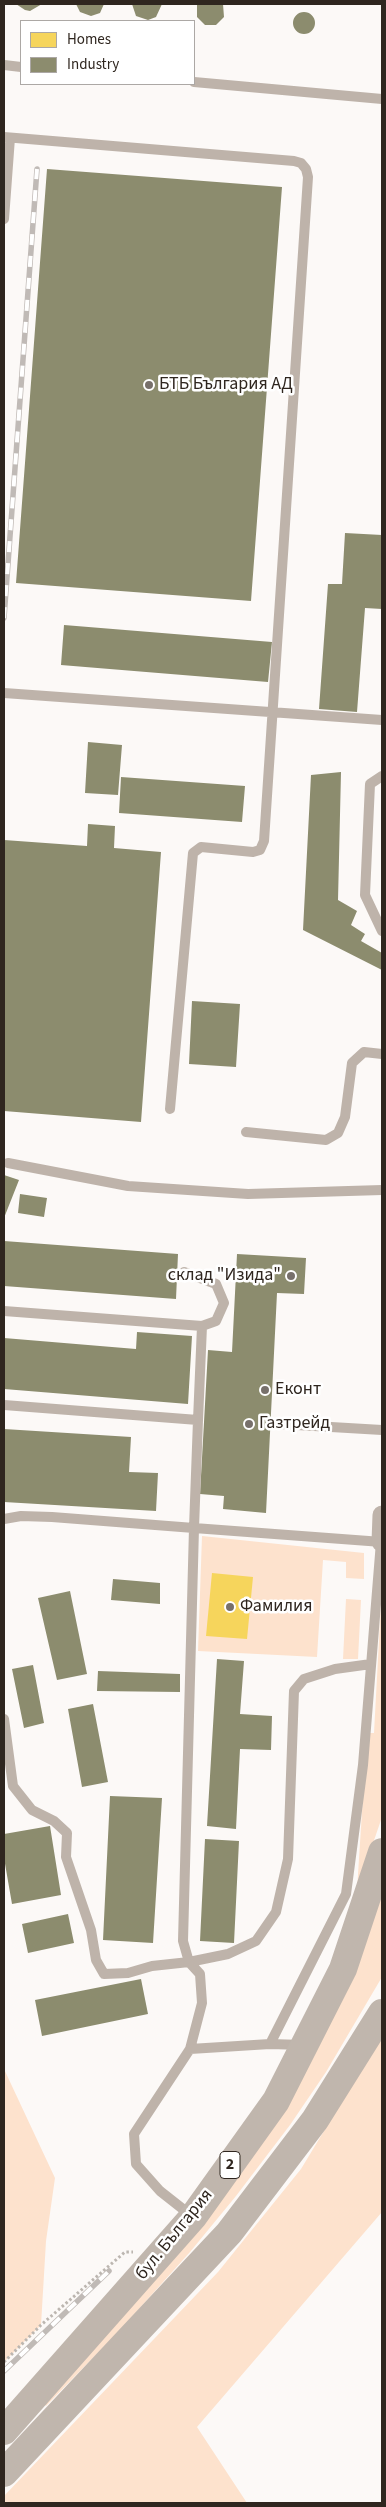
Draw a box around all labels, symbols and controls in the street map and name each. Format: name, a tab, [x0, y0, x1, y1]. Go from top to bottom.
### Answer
legend	[20, 20, 195, 85]
text: Homes	[67, 29, 111, 50]
text: Industry	[67, 54, 119, 75]
place label: БТБ България АД	[159, 374, 293, 396]
marker: БТБ България АД	[143, 379, 155, 391]
place label: склад "Изида"	[168, 1265, 281, 1287]
marker: склад "Изида"	[285, 1270, 297, 1282]
place label: Еконт	[275, 1379, 321, 1401]
marker: Еконт	[259, 1384, 271, 1396]
place label: Газтрейд	[259, 1413, 330, 1435]
marker: Газтрейд	[243, 1418, 255, 1430]
place label: Фамилия	[240, 1596, 312, 1618]
marker: Фамилия	[224, 1601, 236, 1613]
road number: 2	[220, 2152, 240, 2178]
street label: бул. България	[132, 2185, 218, 2285]

